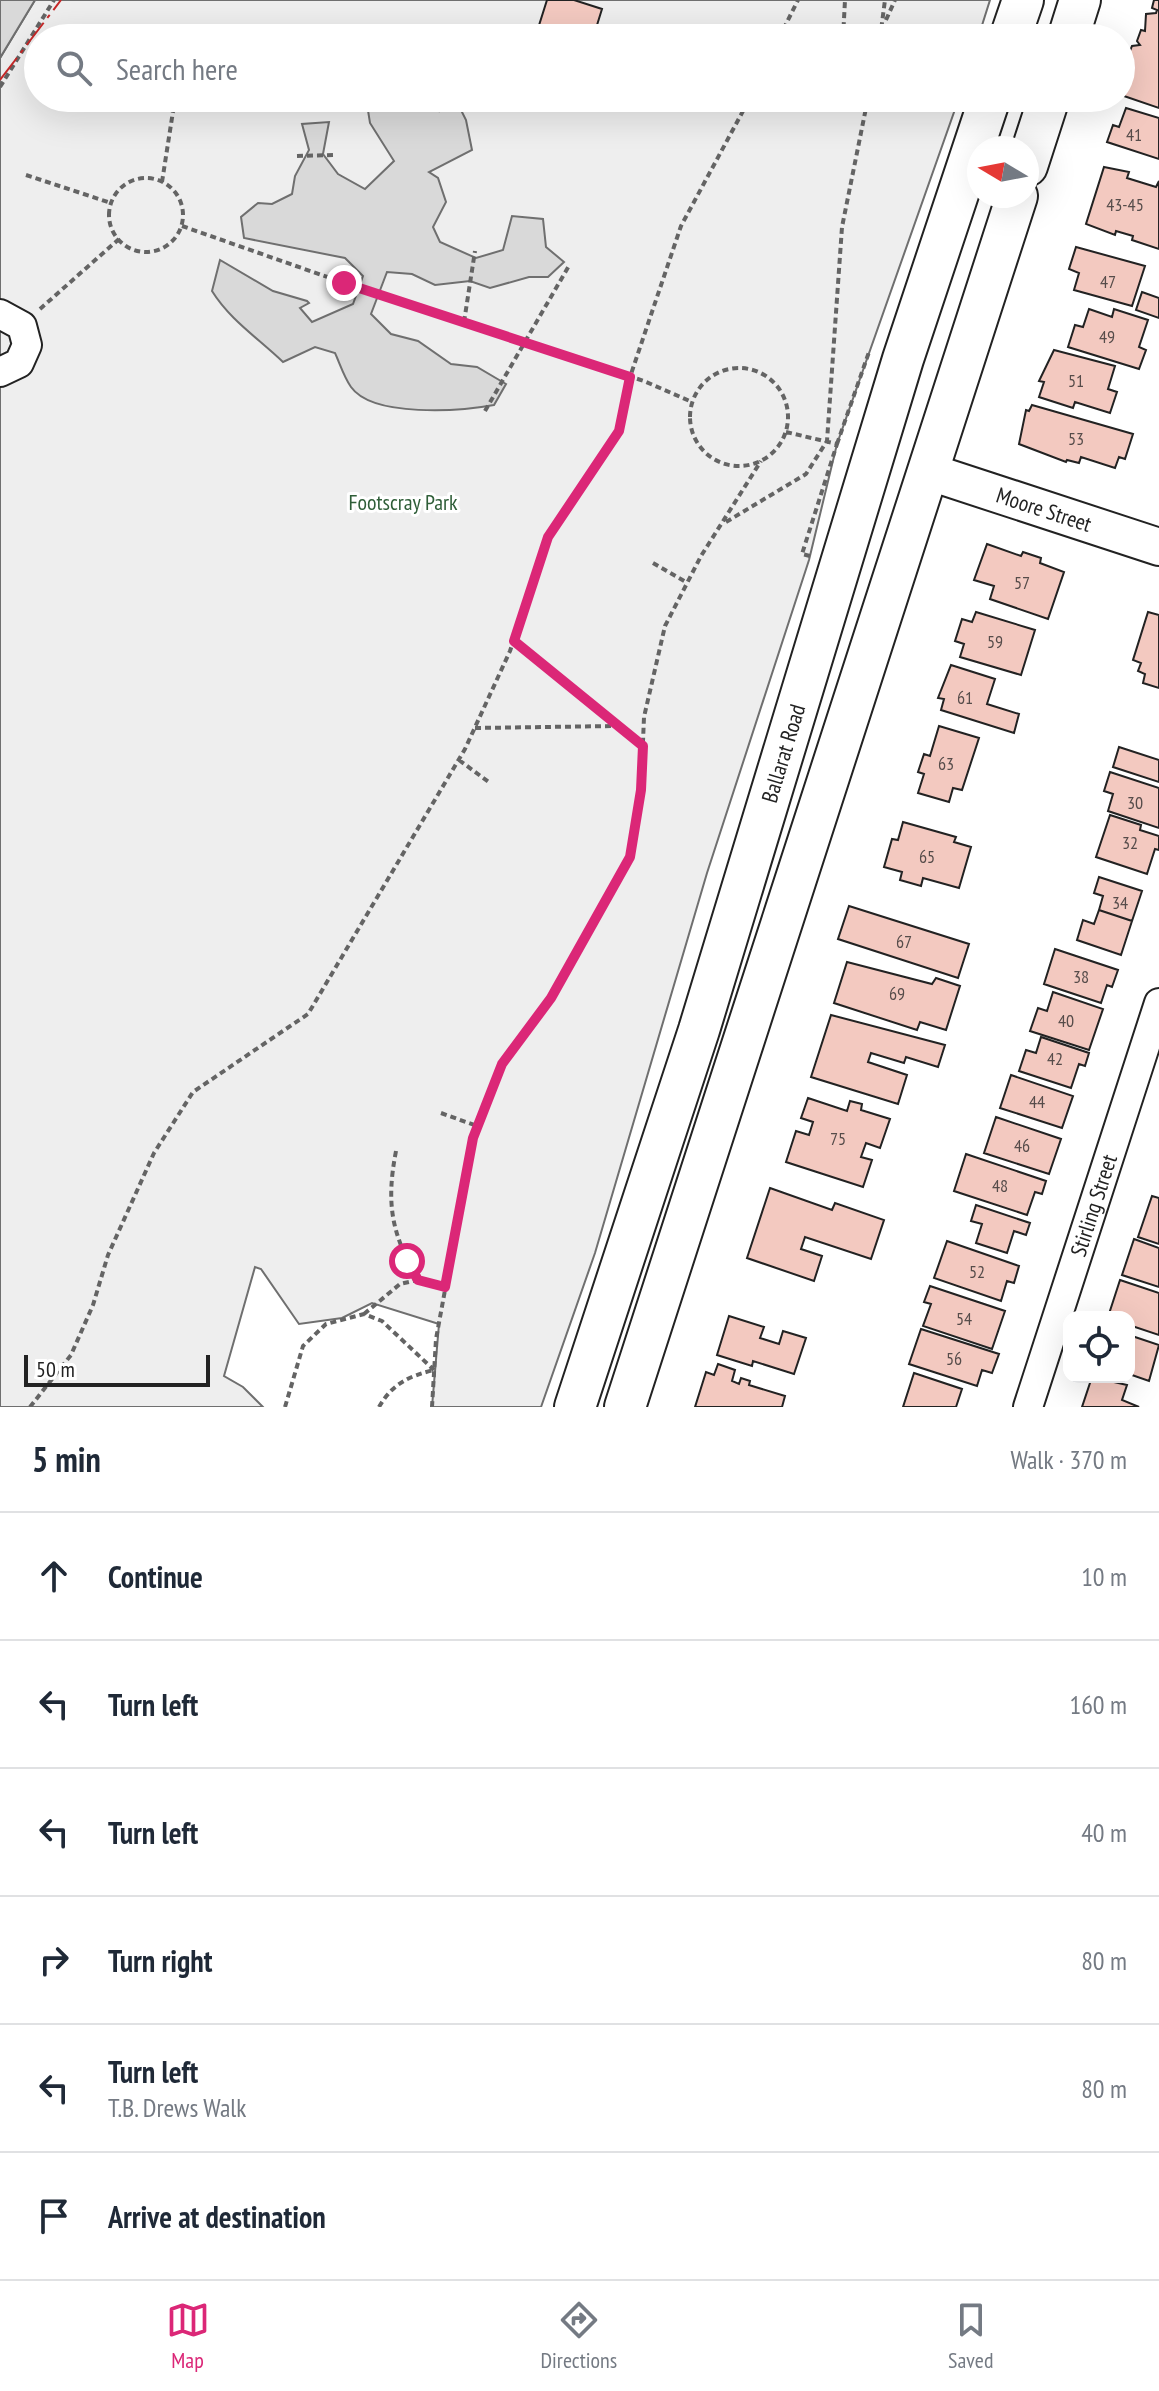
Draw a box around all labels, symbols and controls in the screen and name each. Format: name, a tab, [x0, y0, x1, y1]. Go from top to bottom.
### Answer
search box	[24, 24, 1135, 112]
icon: search	[52, 46, 96, 90]
text: Search here	[116, 49, 238, 88]
house number: 41	[1126, 123, 1142, 146]
north arrow	[967, 136, 1039, 208]
house number: 43-45	[1106, 193, 1144, 216]
route end	[326, 265, 362, 301]
house number: 47	[1100, 270, 1116, 293]
house number: 49	[1099, 325, 1115, 348]
house number: 51	[1068, 369, 1084, 392]
house number: 53	[1068, 427, 1084, 450]
street label: Moore Street	[993, 481, 1095, 538]
park label: Footscray Park	[348, 488, 458, 516]
house number: 57	[1014, 571, 1030, 594]
house number: 59	[987, 630, 1003, 653]
house number: 61	[957, 686, 973, 709]
street label: Ballarat Road	[755, 701, 811, 806]
house number: 63	[938, 752, 954, 775]
house number: 30	[1127, 791, 1143, 814]
house number: 32	[1122, 831, 1138, 854]
house number: 65	[919, 845, 935, 868]
house number: 34	[1112, 891, 1128, 914]
house number: 67	[896, 930, 912, 953]
house number: 38	[1073, 965, 1089, 988]
house number: 69	[889, 982, 905, 1005]
house number: 40	[1058, 1009, 1074, 1032]
house number: 42	[1047, 1047, 1063, 1070]
house number: 44	[1029, 1090, 1045, 1113]
house number: 75	[830, 1127, 846, 1150]
house number: 46	[1014, 1134, 1030, 1157]
street label: Stirling Street	[1064, 1151, 1123, 1260]
house number: 48	[992, 1174, 1008, 1197]
route start	[389, 1243, 425, 1279]
house number: 52	[969, 1260, 985, 1283]
house number: 54	[956, 1307, 972, 1330]
map controls	[1063, 1311, 1135, 1383]
button: locate	[1063, 1311, 1135, 1383]
house number: 56	[946, 1347, 962, 1370]
scale bar	[24, 1351, 210, 1387]
text: 50 m	[36, 1355, 75, 1383]
text: 5 min	[32, 1437, 101, 1481]
text: Walk · 370 m	[1010, 1443, 1127, 1476]
icon: ahead	[32, 1554, 76, 1598]
text: Continue	[108, 1557, 203, 1596]
text: 10 m	[1081, 1560, 1127, 1593]
icon: left	[32, 1682, 76, 1726]
text: Turn left	[108, 1685, 198, 1724]
text: 160 m	[1069, 1688, 1127, 1721]
icon: left	[32, 1810, 76, 1854]
text: Turn left	[108, 1813, 198, 1852]
text: 40 m	[1081, 1816, 1127, 1849]
icon: right	[32, 1938, 76, 1982]
text: Turn right	[108, 1941, 212, 1980]
text: 80 m	[1081, 1944, 1127, 1977]
text: Turn left	[108, 2052, 198, 2091]
icon: left	[32, 2066, 76, 2110]
text: 80 m	[1081, 2072, 1127, 2105]
text: T.B. Drews Walk	[108, 2091, 246, 2124]
icon: arrive	[32, 2194, 76, 2238]
text: Arrive at destination	[108, 2197, 326, 2236]
tab: Map	[166, 2298, 210, 2374]
tab: Directions	[541, 2298, 617, 2374]
tab: Saved	[948, 2298, 993, 2374]

